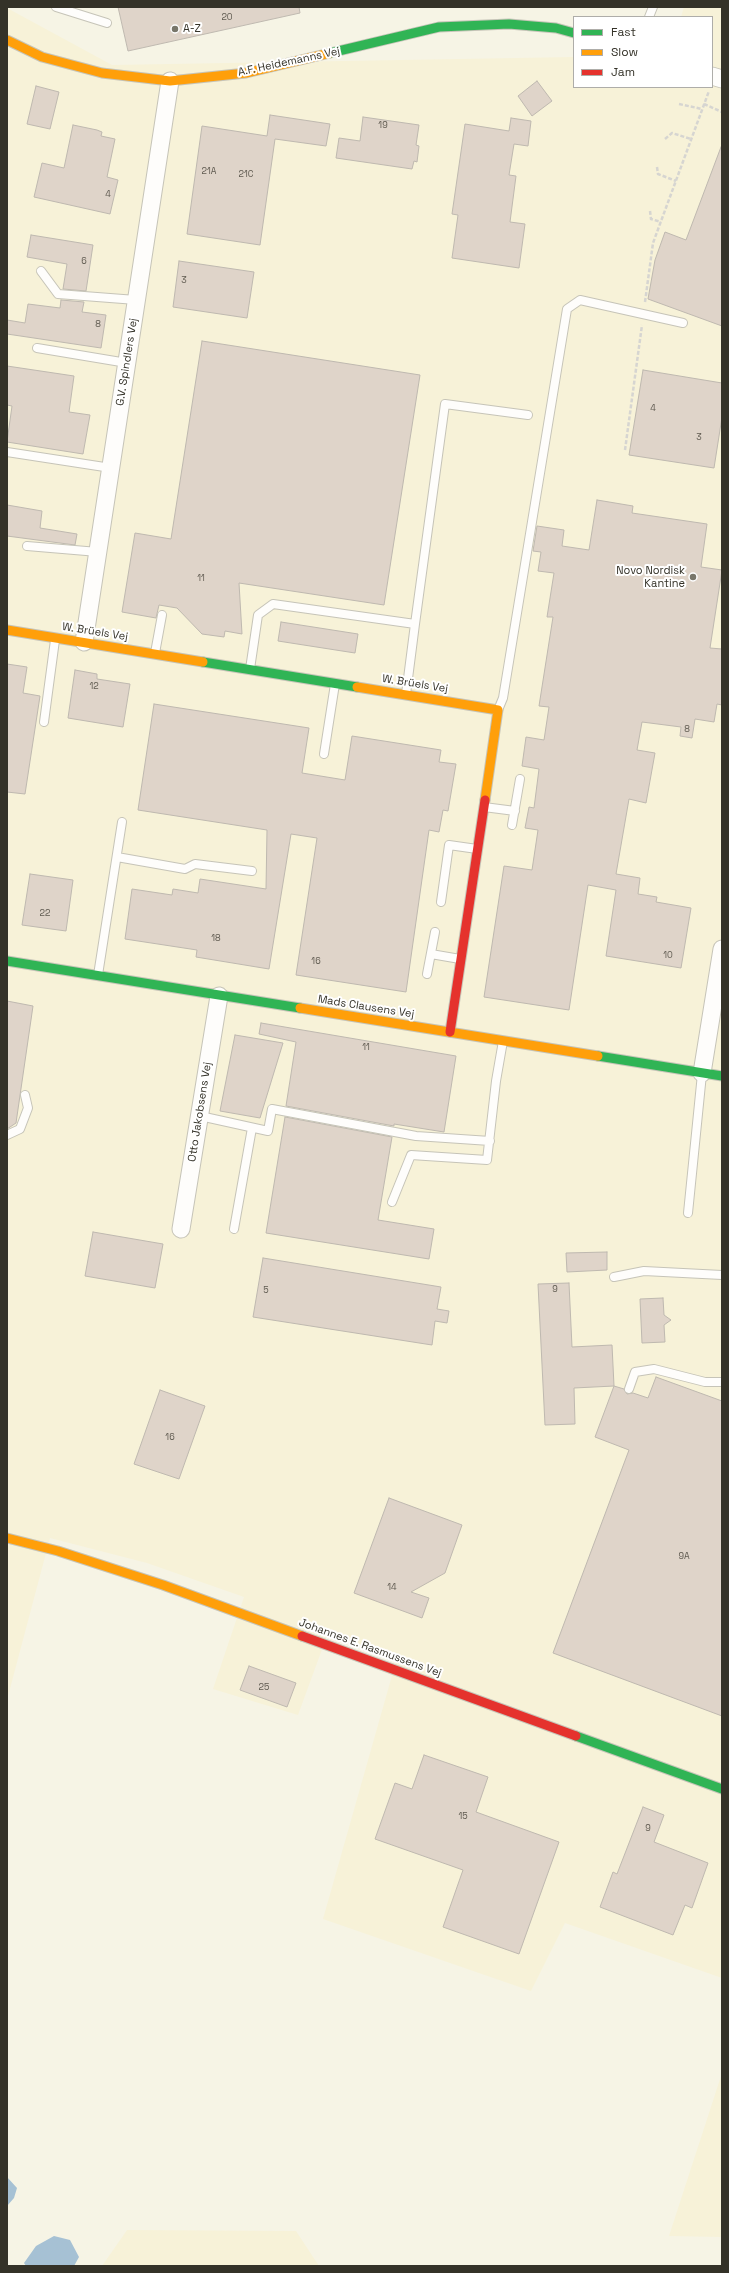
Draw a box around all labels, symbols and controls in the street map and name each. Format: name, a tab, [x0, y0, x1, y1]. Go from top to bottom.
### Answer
house number: 20	[221, 13, 233, 23]
legend	[573, 16, 713, 88]
place label: A-Z	[183, 22, 201, 36]
marker: A-Z	[170, 24, 180, 34]
text: Fast	[611, 24, 636, 40]
text: Slow	[611, 44, 638, 60]
street label: A.F. Heidemanns Vej	[237, 45, 341, 79]
text: Jam	[611, 64, 635, 80]
house number: 19	[378, 121, 388, 131]
house number: 21A	[202, 167, 216, 177]
house number: 21C	[239, 170, 253, 180]
house number: 4	[105, 190, 111, 200]
house number: 6	[81, 257, 87, 267]
house number: 3	[181, 276, 187, 286]
street label: G.V. Spindlers Vej	[114, 317, 140, 407]
house number: 8	[95, 320, 101, 330]
house number: 4	[650, 404, 656, 414]
house number: 3	[696, 433, 702, 443]
place label: Novo Nordisk Kantine	[616, 564, 685, 590]
marker: Novo Nordisk Kantine	[688, 572, 698, 582]
house number: 11	[197, 574, 205, 584]
street label: W. Brüels Vej	[61, 620, 129, 644]
street label: W. Brüels Vej	[381, 672, 449, 696]
house number: 12	[89, 682, 99, 692]
house number: 8	[684, 725, 690, 735]
house number: 22	[40, 909, 50, 919]
house number: 18	[211, 934, 221, 944]
house number: 10	[663, 951, 673, 961]
house number: 16	[311, 957, 321, 967]
street label: Mads Clausens Vej	[317, 993, 415, 1021]
house number: 11	[362, 1043, 370, 1053]
street label: Otto Jakobsens Vej	[186, 1061, 214, 1163]
house number: 9	[552, 1285, 558, 1295]
house number: 5	[263, 1286, 269, 1296]
house number: 16	[165, 1433, 175, 1443]
house number: 9A	[678, 1552, 690, 1562]
house number: 14	[387, 1583, 397, 1593]
street label: Johannes E. Rasmussens Vej	[297, 1616, 443, 1680]
house number: 25	[259, 1683, 269, 1693]
house number: 15	[458, 1812, 468, 1822]
house number: 9	[645, 1824, 651, 1834]

